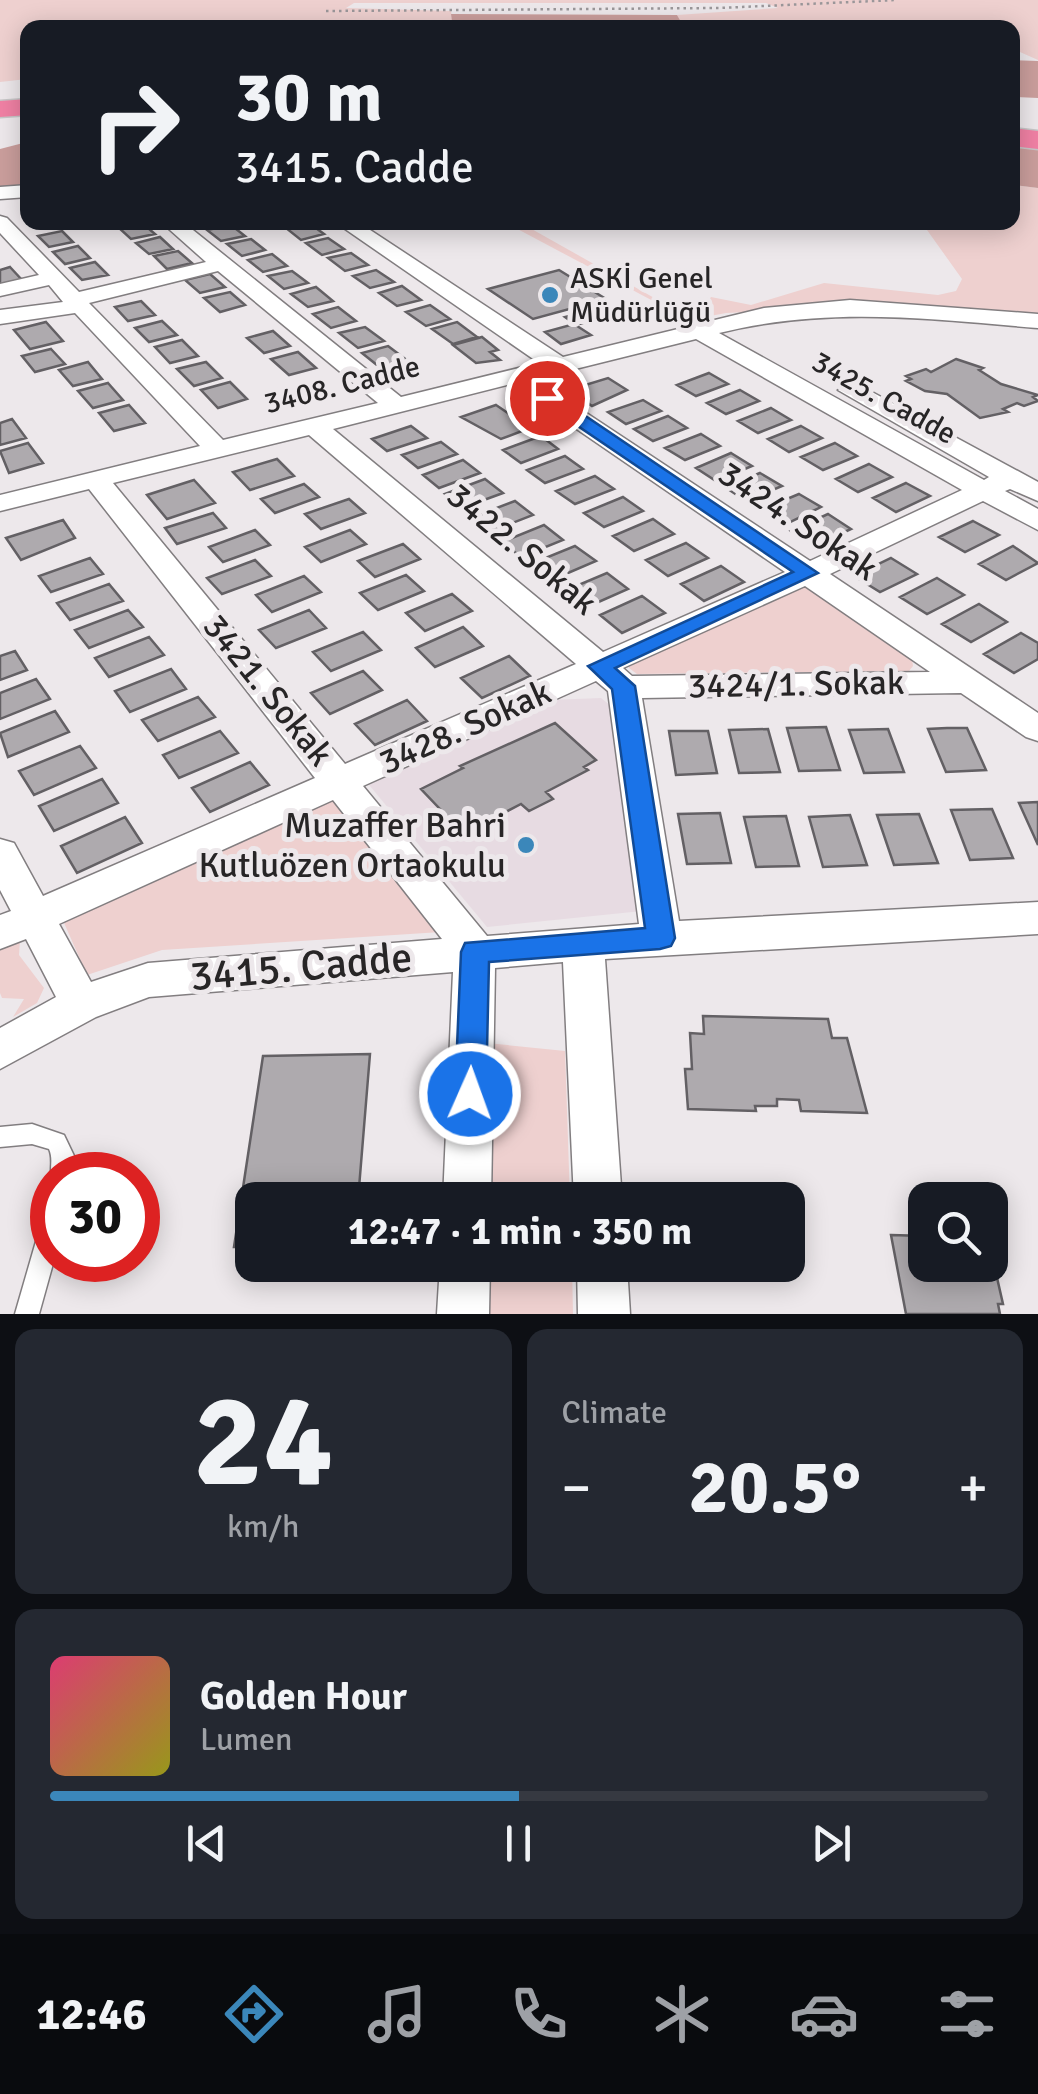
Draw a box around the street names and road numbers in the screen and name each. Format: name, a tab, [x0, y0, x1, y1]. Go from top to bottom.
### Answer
street label: 3425. Cadde	[805, 343, 963, 453]
street label: 3408. Cadde	[260, 348, 424, 422]
street label: 3424. Sokak	[710, 452, 886, 590]
street label: 3422. Sokak	[438, 474, 606, 624]
street label: 3421. Sokak	[194, 605, 342, 775]
street label: 3424/1. Sokak	[687, 661, 905, 707]
street label: 3428. Sokak	[373, 670, 557, 784]
street label: 3415. Cadde	[188, 932, 414, 1002]

